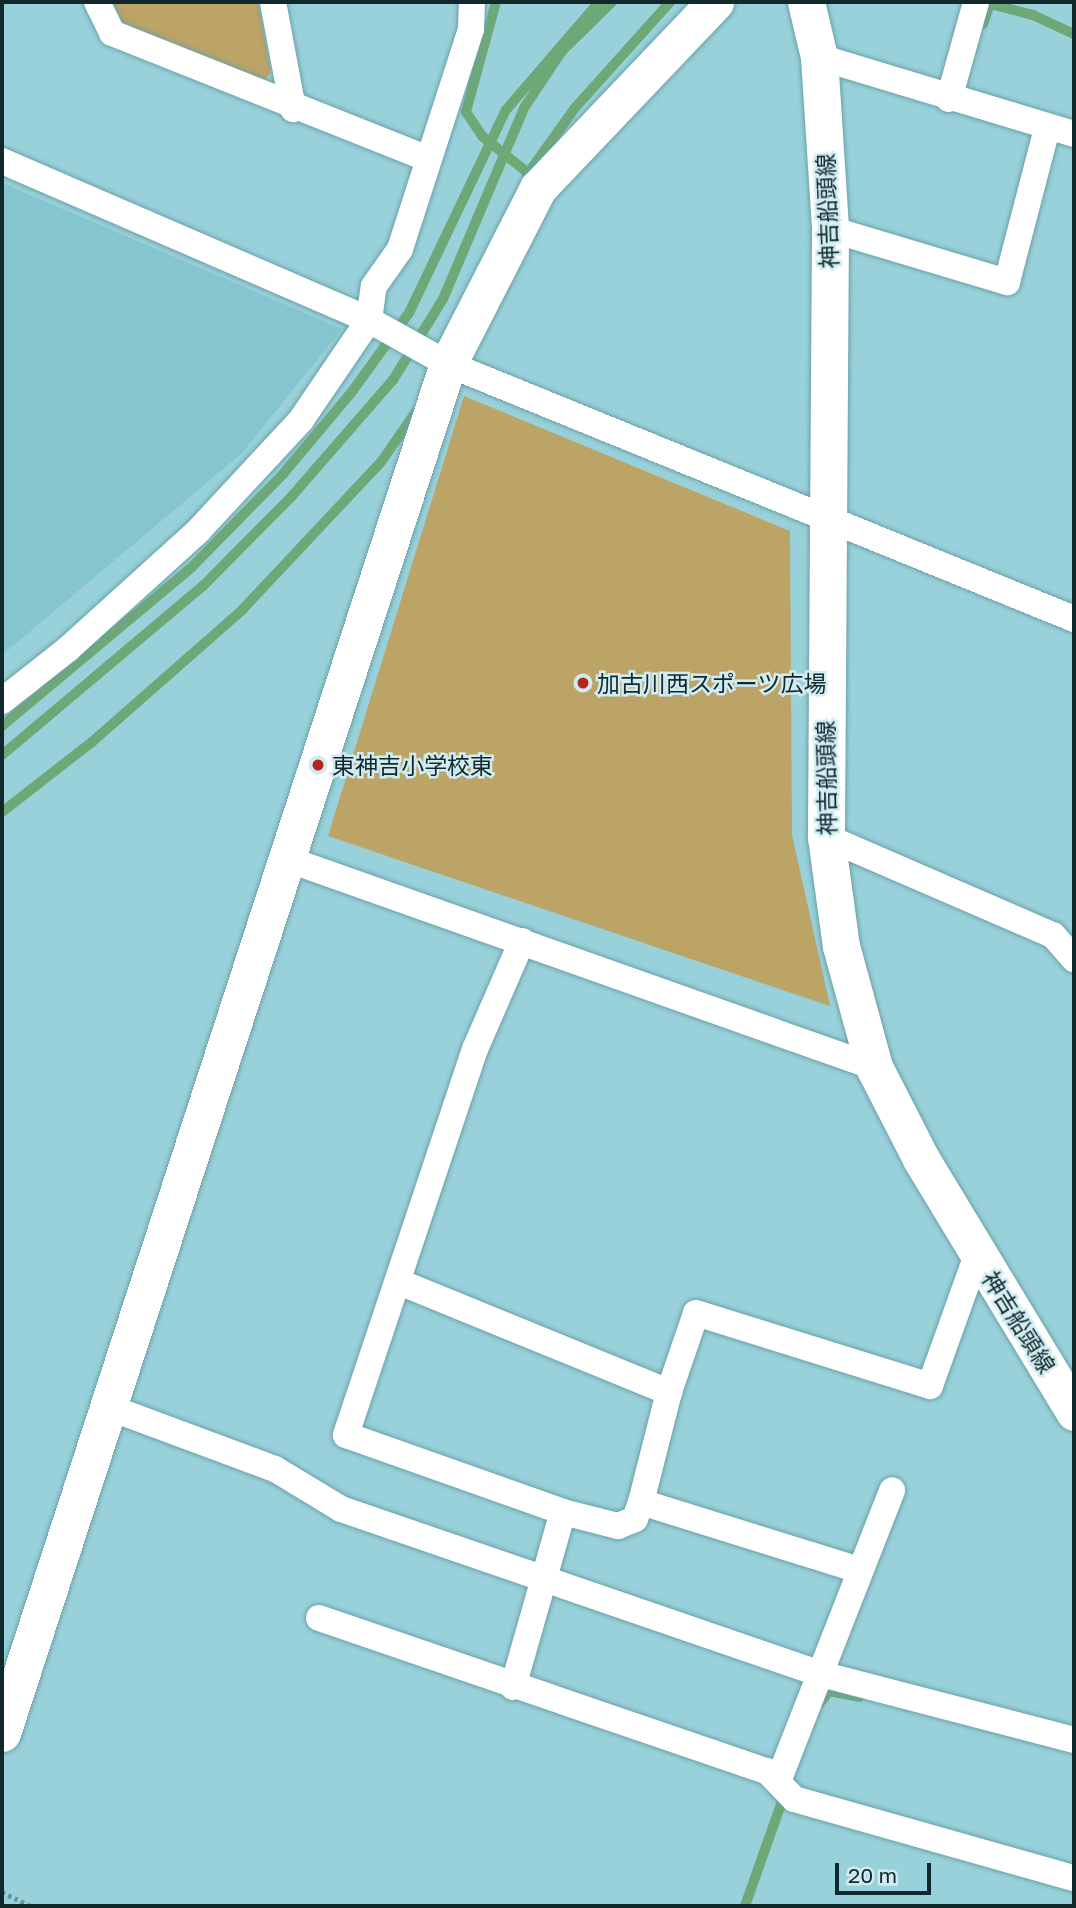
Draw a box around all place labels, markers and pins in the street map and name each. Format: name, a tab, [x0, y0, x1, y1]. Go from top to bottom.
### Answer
place label: 加古川西スポーツ広場	[597, 669, 827, 697]
marker: 加古川西スポーツ広場	[575, 675, 591, 691]
place label: 東神吉小学校東	[332, 751, 493, 779]
marker: 東神吉小学校東	[310, 757, 326, 773]

